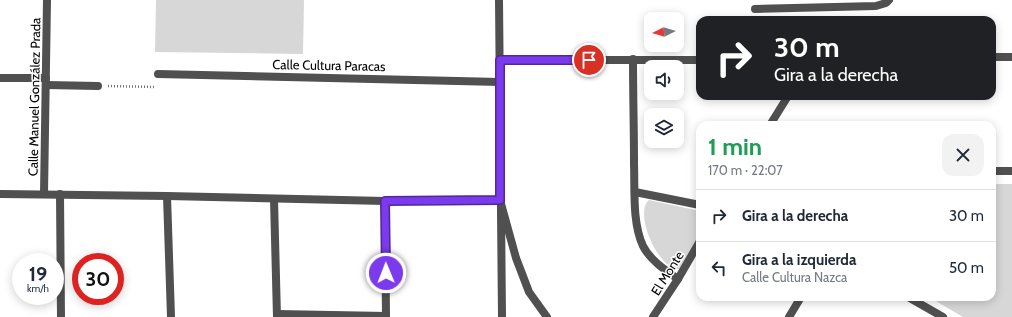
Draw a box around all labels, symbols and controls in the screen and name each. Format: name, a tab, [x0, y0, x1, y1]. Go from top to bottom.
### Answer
north arrow	[644, 12, 684, 52]
map controls	[644, 12, 684, 148]
street label: Calle Manuel González Prada	[25, 17, 43, 176]
text: 30 m	[774, 30, 840, 64]
icon: right	[708, 32, 760, 84]
pin	[572, 43, 606, 77]
icon: arrive	[578, 49, 600, 71]
street label: Calle Cultura Paracas	[272, 56, 386, 74]
button: sound	[644, 60, 684, 100]
text: Gira a la derecha	[774, 64, 898, 86]
button: layers	[644, 108, 684, 148]
text: 1 min	[708, 132, 762, 161]
button: close	[942, 134, 984, 176]
text: 170 m · 22:07	[708, 162, 783, 178]
icon: right	[708, 205, 730, 227]
text: Gira a la derecha	[742, 207, 848, 225]
text: 30 m	[949, 207, 984, 225]
street label: El Monte	[647, 248, 687, 298]
text: Gira a la izquierda	[742, 251, 856, 269]
position arrow	[365, 252, 407, 294]
speed limit sign: 30	[72, 253, 124, 305]
icon: left	[708, 257, 730, 279]
text: 50 m	[949, 259, 984, 277]
text: 19	[29, 262, 47, 286]
text: Calle Cultura Nazca	[742, 269, 847, 285]
text: km/h	[27, 282, 49, 295]

